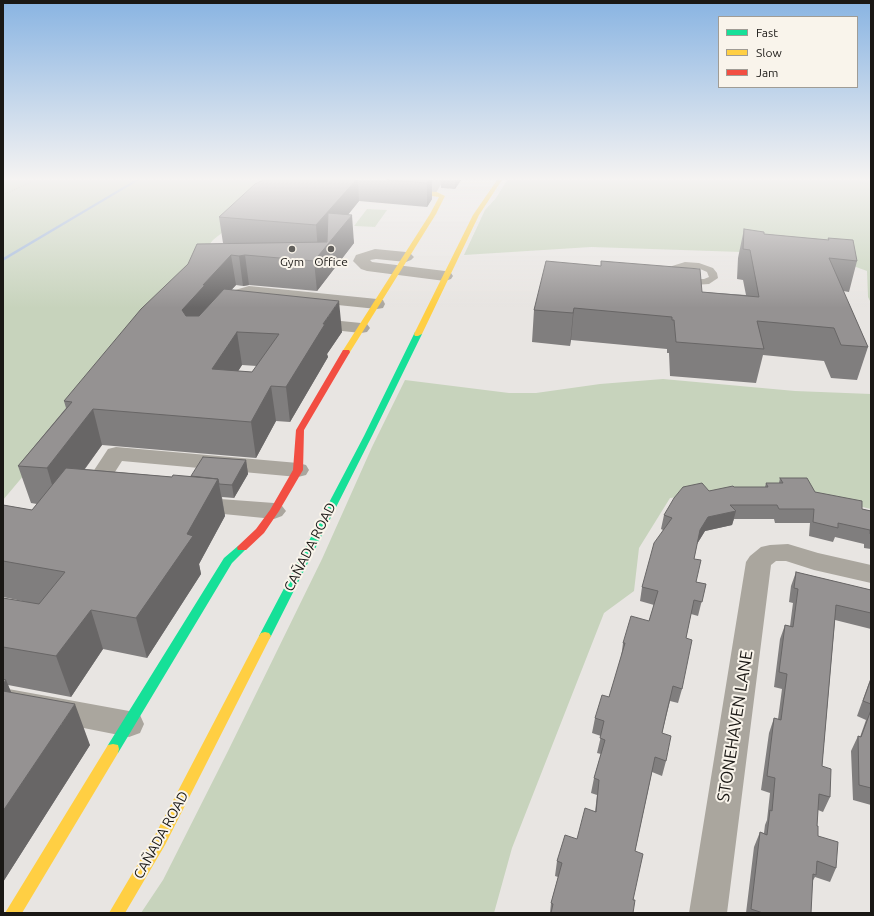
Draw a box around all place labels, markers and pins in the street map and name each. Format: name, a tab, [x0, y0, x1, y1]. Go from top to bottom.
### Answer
marker: Gym	[287, 244, 297, 254]
marker: Office	[326, 244, 336, 254]
place label: Gym	[280, 255, 304, 269]
place label: Office	[314, 255, 348, 269]

